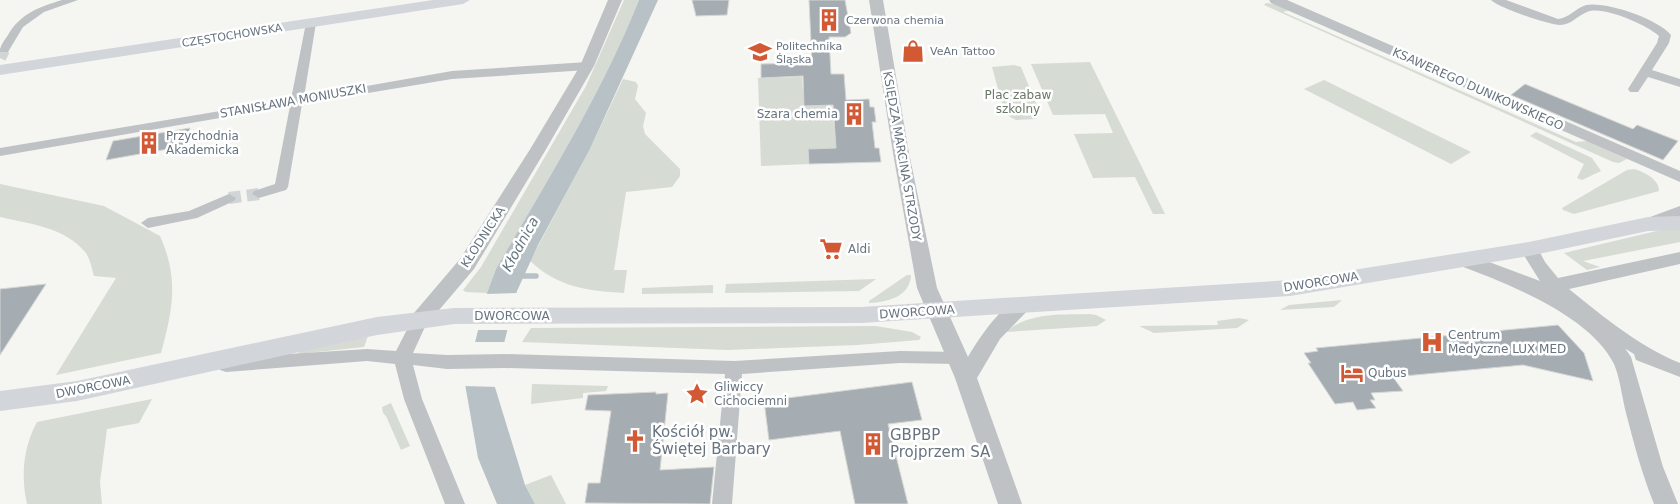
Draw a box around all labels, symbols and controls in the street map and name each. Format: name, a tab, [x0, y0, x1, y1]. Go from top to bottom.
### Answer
building icon: Czerwona chemia	[816, 7, 842, 33]
place label: Czerwona chemia	[846, 14, 944, 27]
street label: CZĘSTOCHOWSKA	[181, 21, 284, 50]
shop icon: VeAn Tattoo	[900, 38, 926, 64]
school or university icon: Politechnika Śląska	[747, 39, 773, 65]
place label: Politechnika Śląska	[776, 40, 842, 66]
place label: VeAn Tattoo	[930, 45, 995, 58]
street label: KSAWEREGO DUNIKOWSKIEGO	[1390, 45, 1566, 133]
street label: KSIĘDZA MARCINA STRZODY	[880, 70, 924, 243]
street label: STANISŁAWA MONIUSZKI	[219, 81, 367, 121]
park label: Plac zabaw szkolny	[985, 88, 1052, 116]
building icon: Szara chemia	[841, 101, 867, 127]
place label: Szara chemia	[757, 107, 838, 121]
place label: Przychodnia Akademicka	[166, 129, 239, 157]
building icon: Przychodnia Akademicka	[136, 130, 162, 156]
street label: KŁODNICKA	[458, 203, 508, 270]
water label: Kłodnica	[499, 214, 541, 274]
supermarket icon: Aldi	[818, 236, 844, 262]
place label: Aldi	[848, 242, 871, 256]
street label: DWORCOWA	[1283, 269, 1360, 295]
street label: DWORCOWA	[879, 302, 956, 322]
street label: DWORCOWA	[474, 309, 551, 323]
place label: Centrum Medyczne LUX MED	[1448, 328, 1566, 356]
hospital icon: Centrum Medyczne LUX MED	[1419, 329, 1445, 355]
hotel icon: Qubus	[1339, 360, 1365, 386]
place label: Qubus	[1368, 366, 1407, 380]
street label: DWORCOWA	[55, 373, 132, 401]
place label: Gliwiccy Cichociemni	[714, 380, 787, 408]
place icon: Gliwiccy Cichociemni	[684, 381, 710, 407]
place label: Kościół pw. Świętej Barbary	[652, 423, 771, 458]
place label: GBPBP Projprzem SA	[890, 426, 991, 461]
church icon: Kościół pw. Świętej Barbary	[622, 428, 648, 454]
building icon: GBPBP Projprzem SA	[860, 431, 886, 457]

